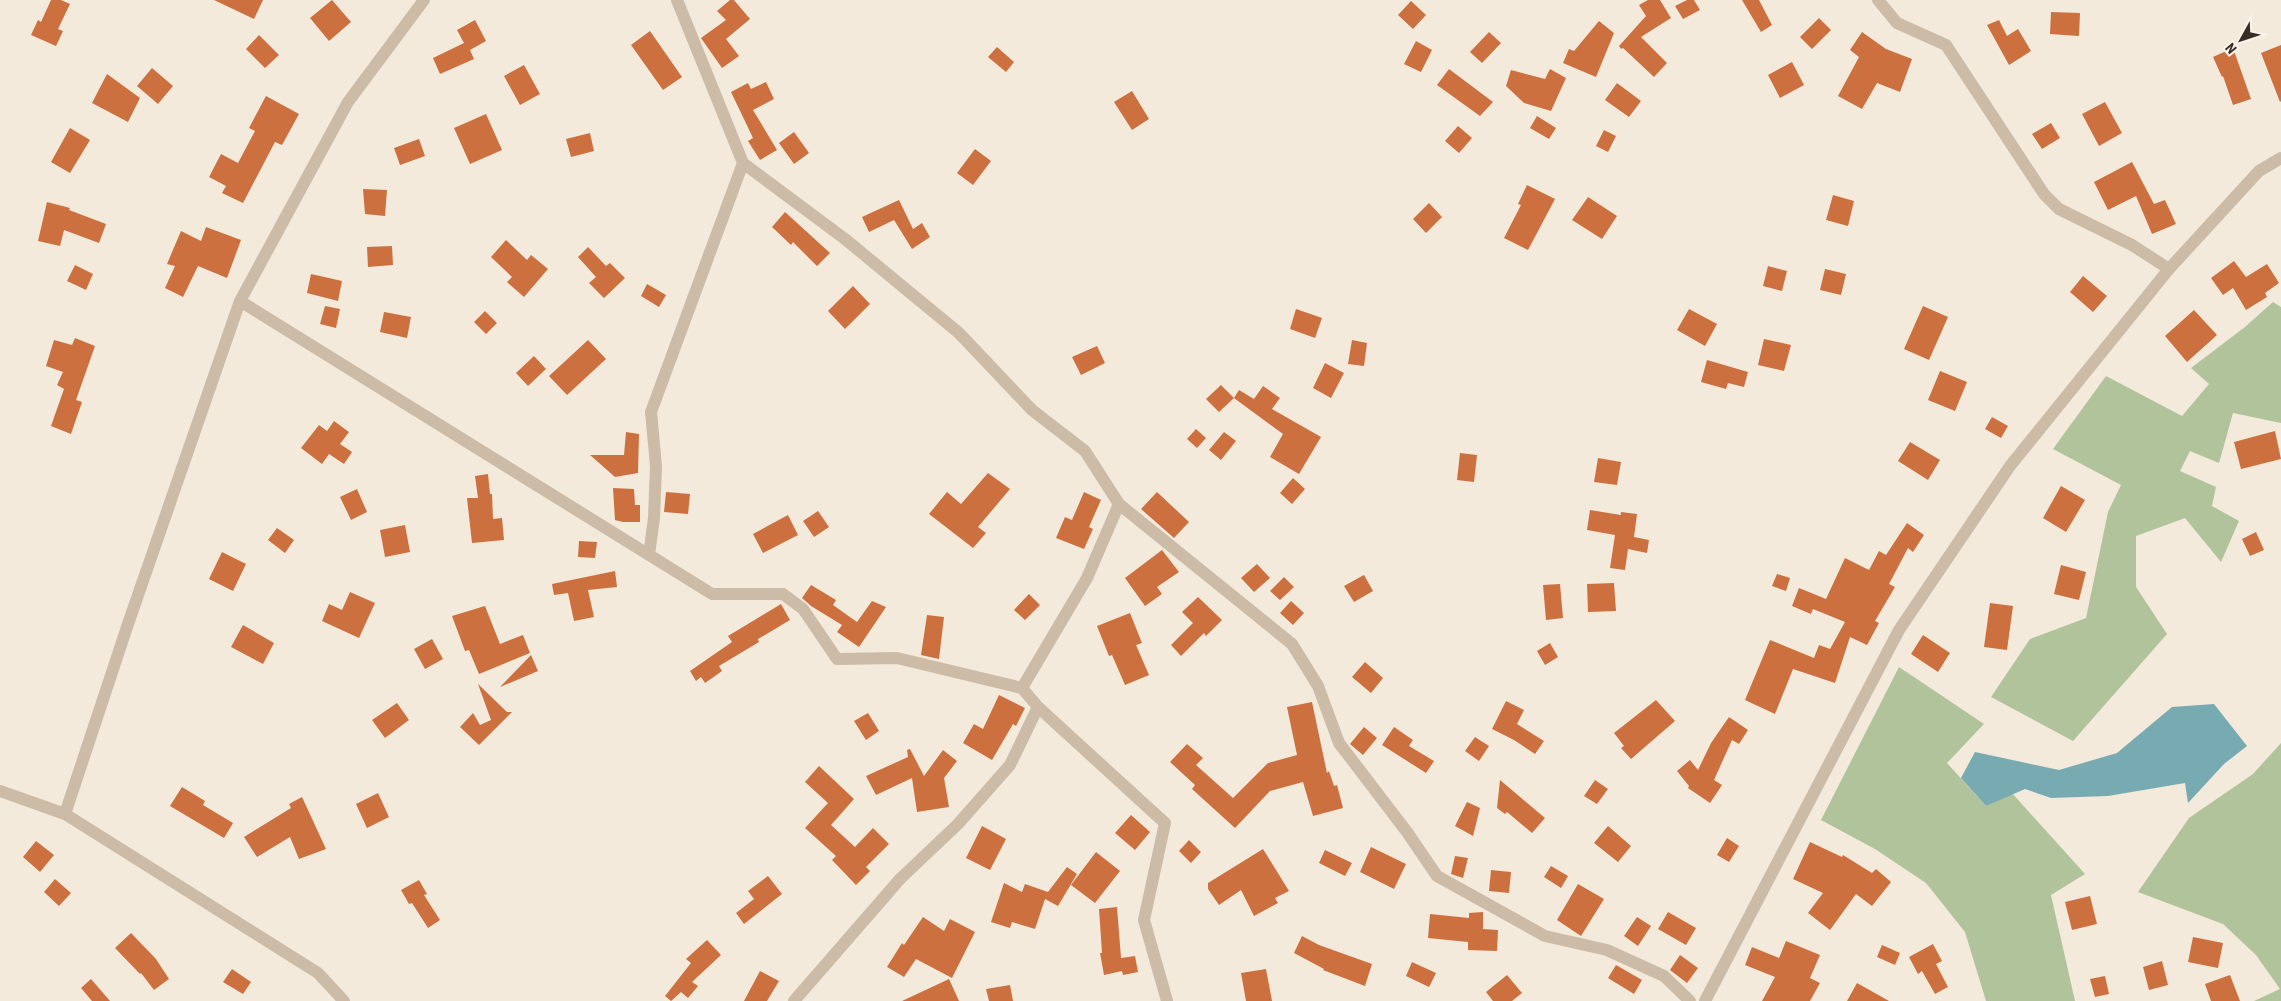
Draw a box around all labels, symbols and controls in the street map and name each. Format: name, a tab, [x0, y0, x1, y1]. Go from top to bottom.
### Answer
north arrow	[2216, 15, 2266, 65]
text: N	[2222, 40, 2240, 57]

